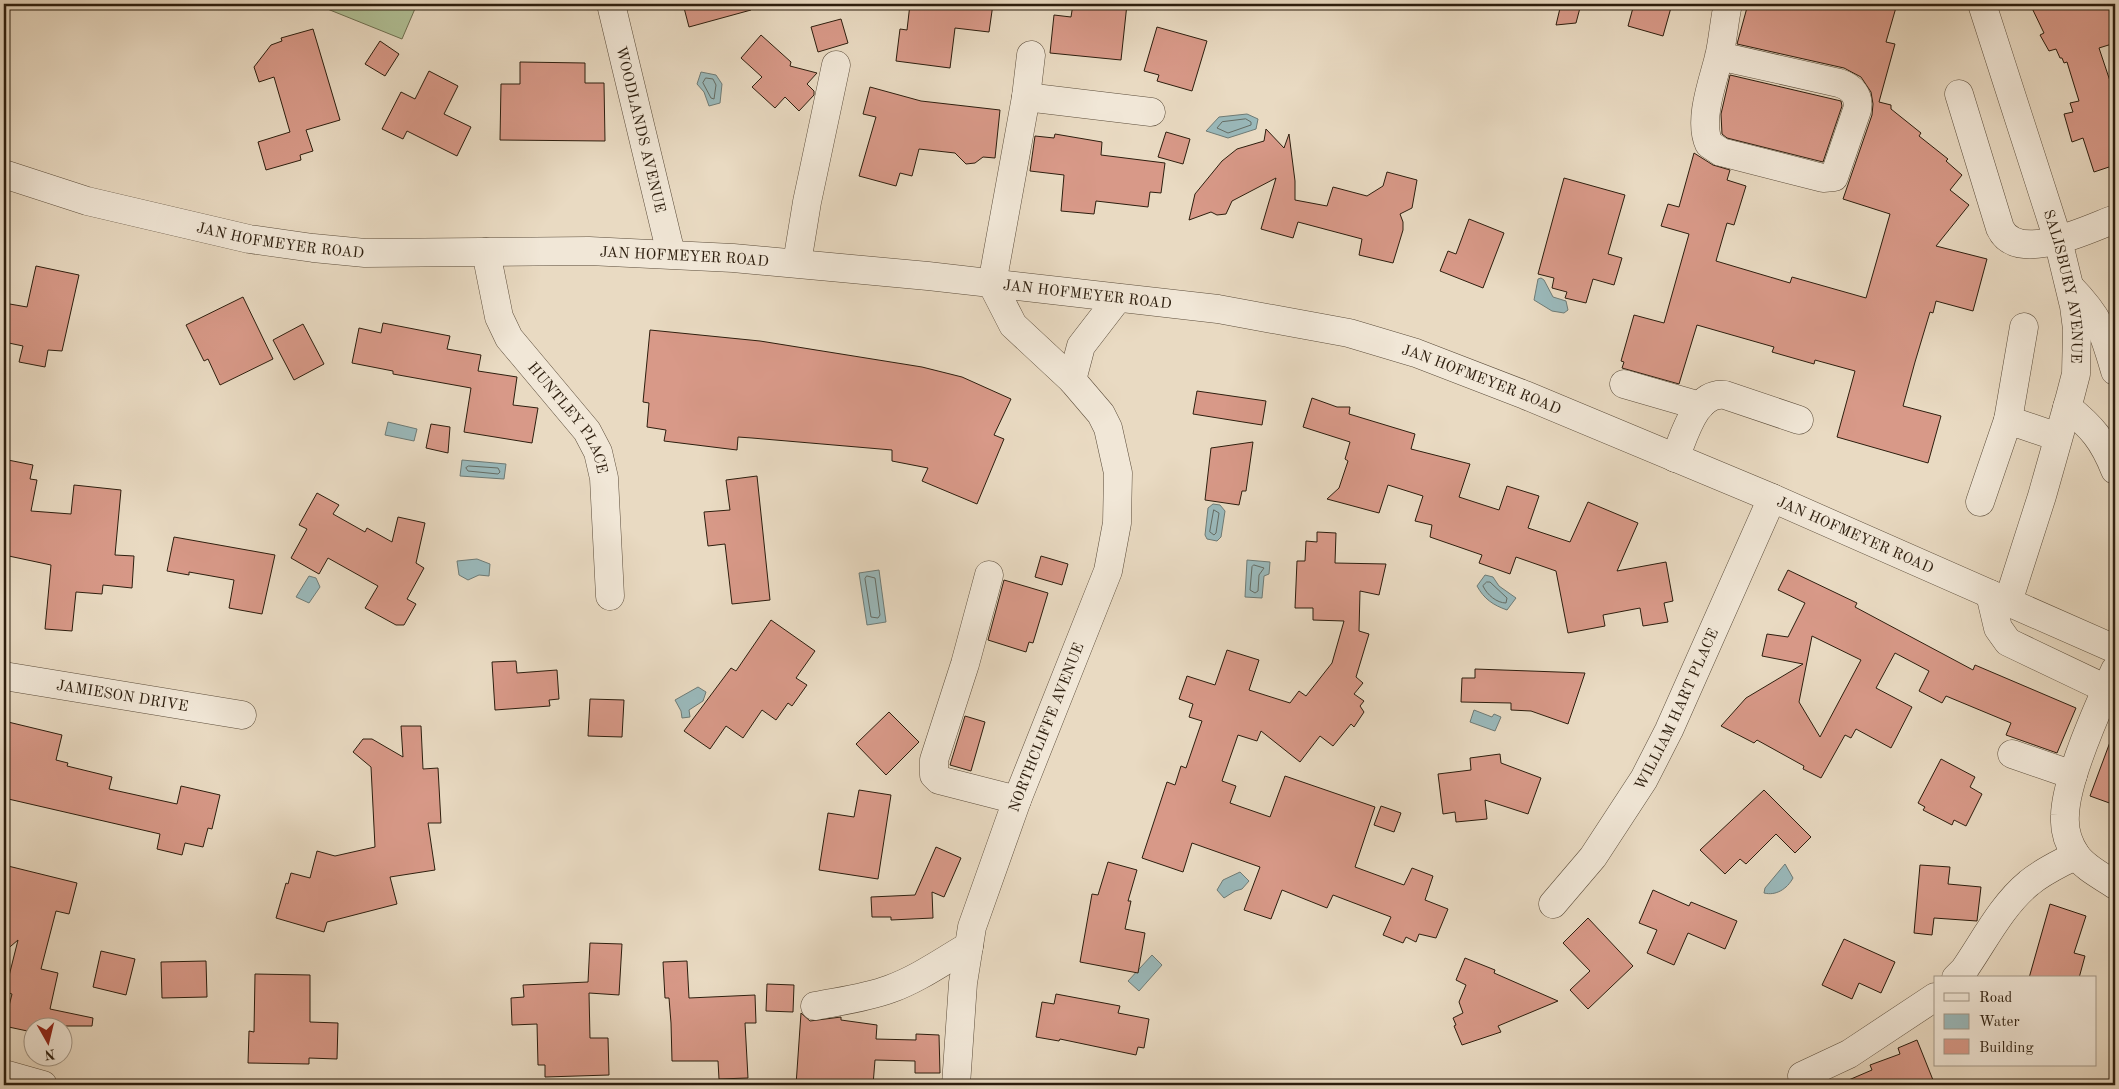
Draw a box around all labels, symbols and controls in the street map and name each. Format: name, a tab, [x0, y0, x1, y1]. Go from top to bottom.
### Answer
street label: WOODLANDS AVENUE	[612, 45, 667, 215]
street label: SALISBURY AVENUE	[2040, 208, 2083, 364]
street label: JAN HOFMEYER ROAD	[195, 221, 365, 262]
street label: JAN HOFMEYER ROAD	[599, 246, 769, 270]
street label: JAN HOFMEYER ROAD	[1002, 279, 1172, 313]
street label: JAN HOFMEYER ROAD	[1400, 343, 1563, 418]
street label: HUNTLEY PLACE	[524, 360, 609, 475]
street label: JAN HOFMEYER ROAD	[1774, 495, 1935, 577]
street label: WILLIAM HART PLACE	[1633, 627, 1722, 793]
street label: NORTHCLIFFE AVENUE	[1007, 641, 1088, 814]
street label: JAMIESON DRIVE	[55, 679, 189, 715]
legend	[1934, 976, 2096, 1066]
text: Road	[1979, 991, 2013, 1006]
text: Water	[1979, 1015, 2020, 1030]
north arrow	[22, 1016, 72, 1066]
text: Building	[1979, 1041, 2034, 1056]
text: N	[43, 1046, 56, 1062]

